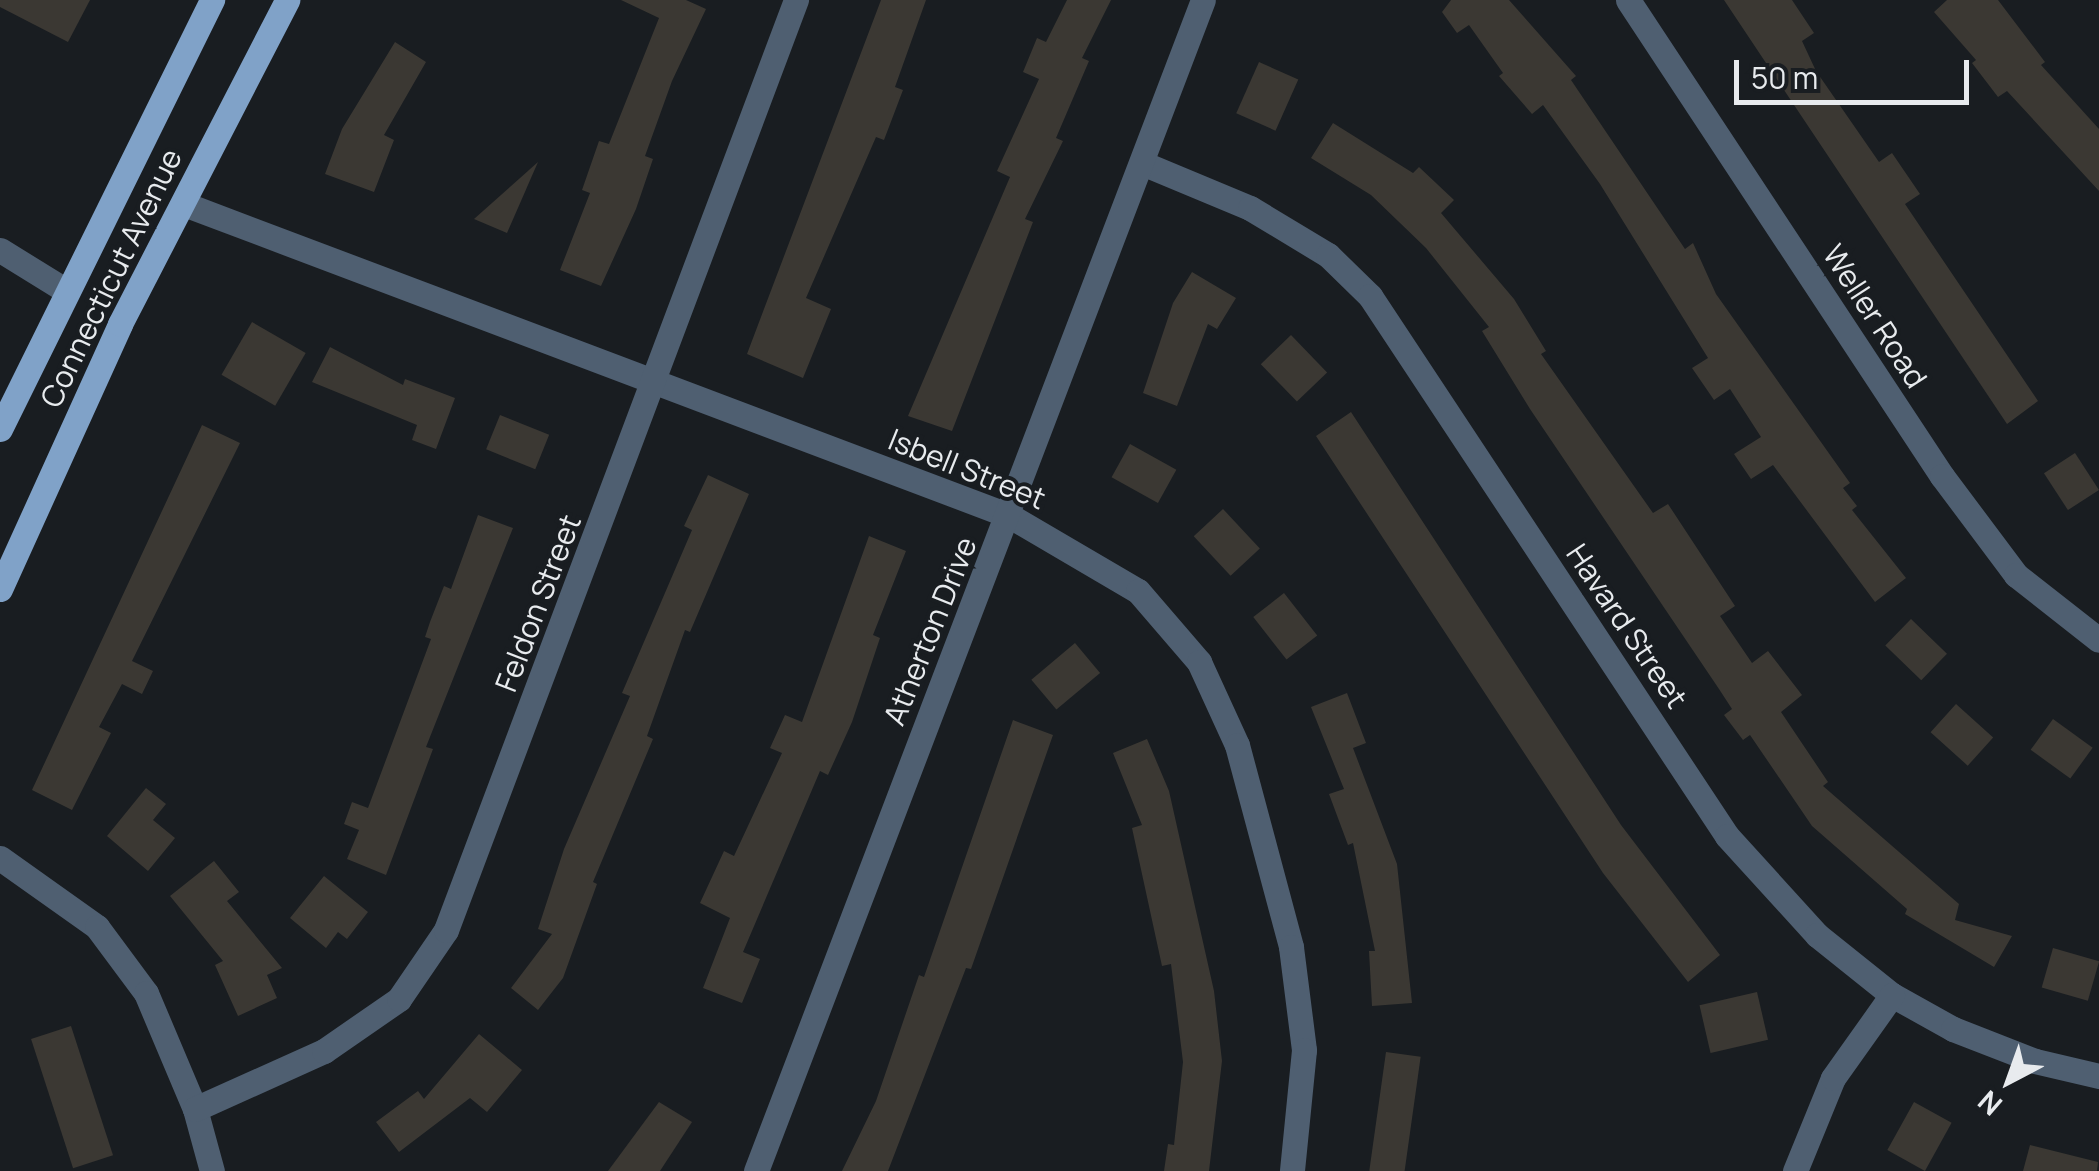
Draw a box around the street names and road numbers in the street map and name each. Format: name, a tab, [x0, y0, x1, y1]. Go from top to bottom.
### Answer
street label: Connecticut Avenue	[33, 143, 189, 413]
street label: Weller Road	[1815, 238, 1935, 394]
street label: Isbell Street	[883, 421, 1051, 517]
street label: Feldon Street	[488, 509, 588, 697]
street label: Atherton Drive	[876, 532, 984, 730]
street label: Havard Street	[1559, 537, 1695, 715]

